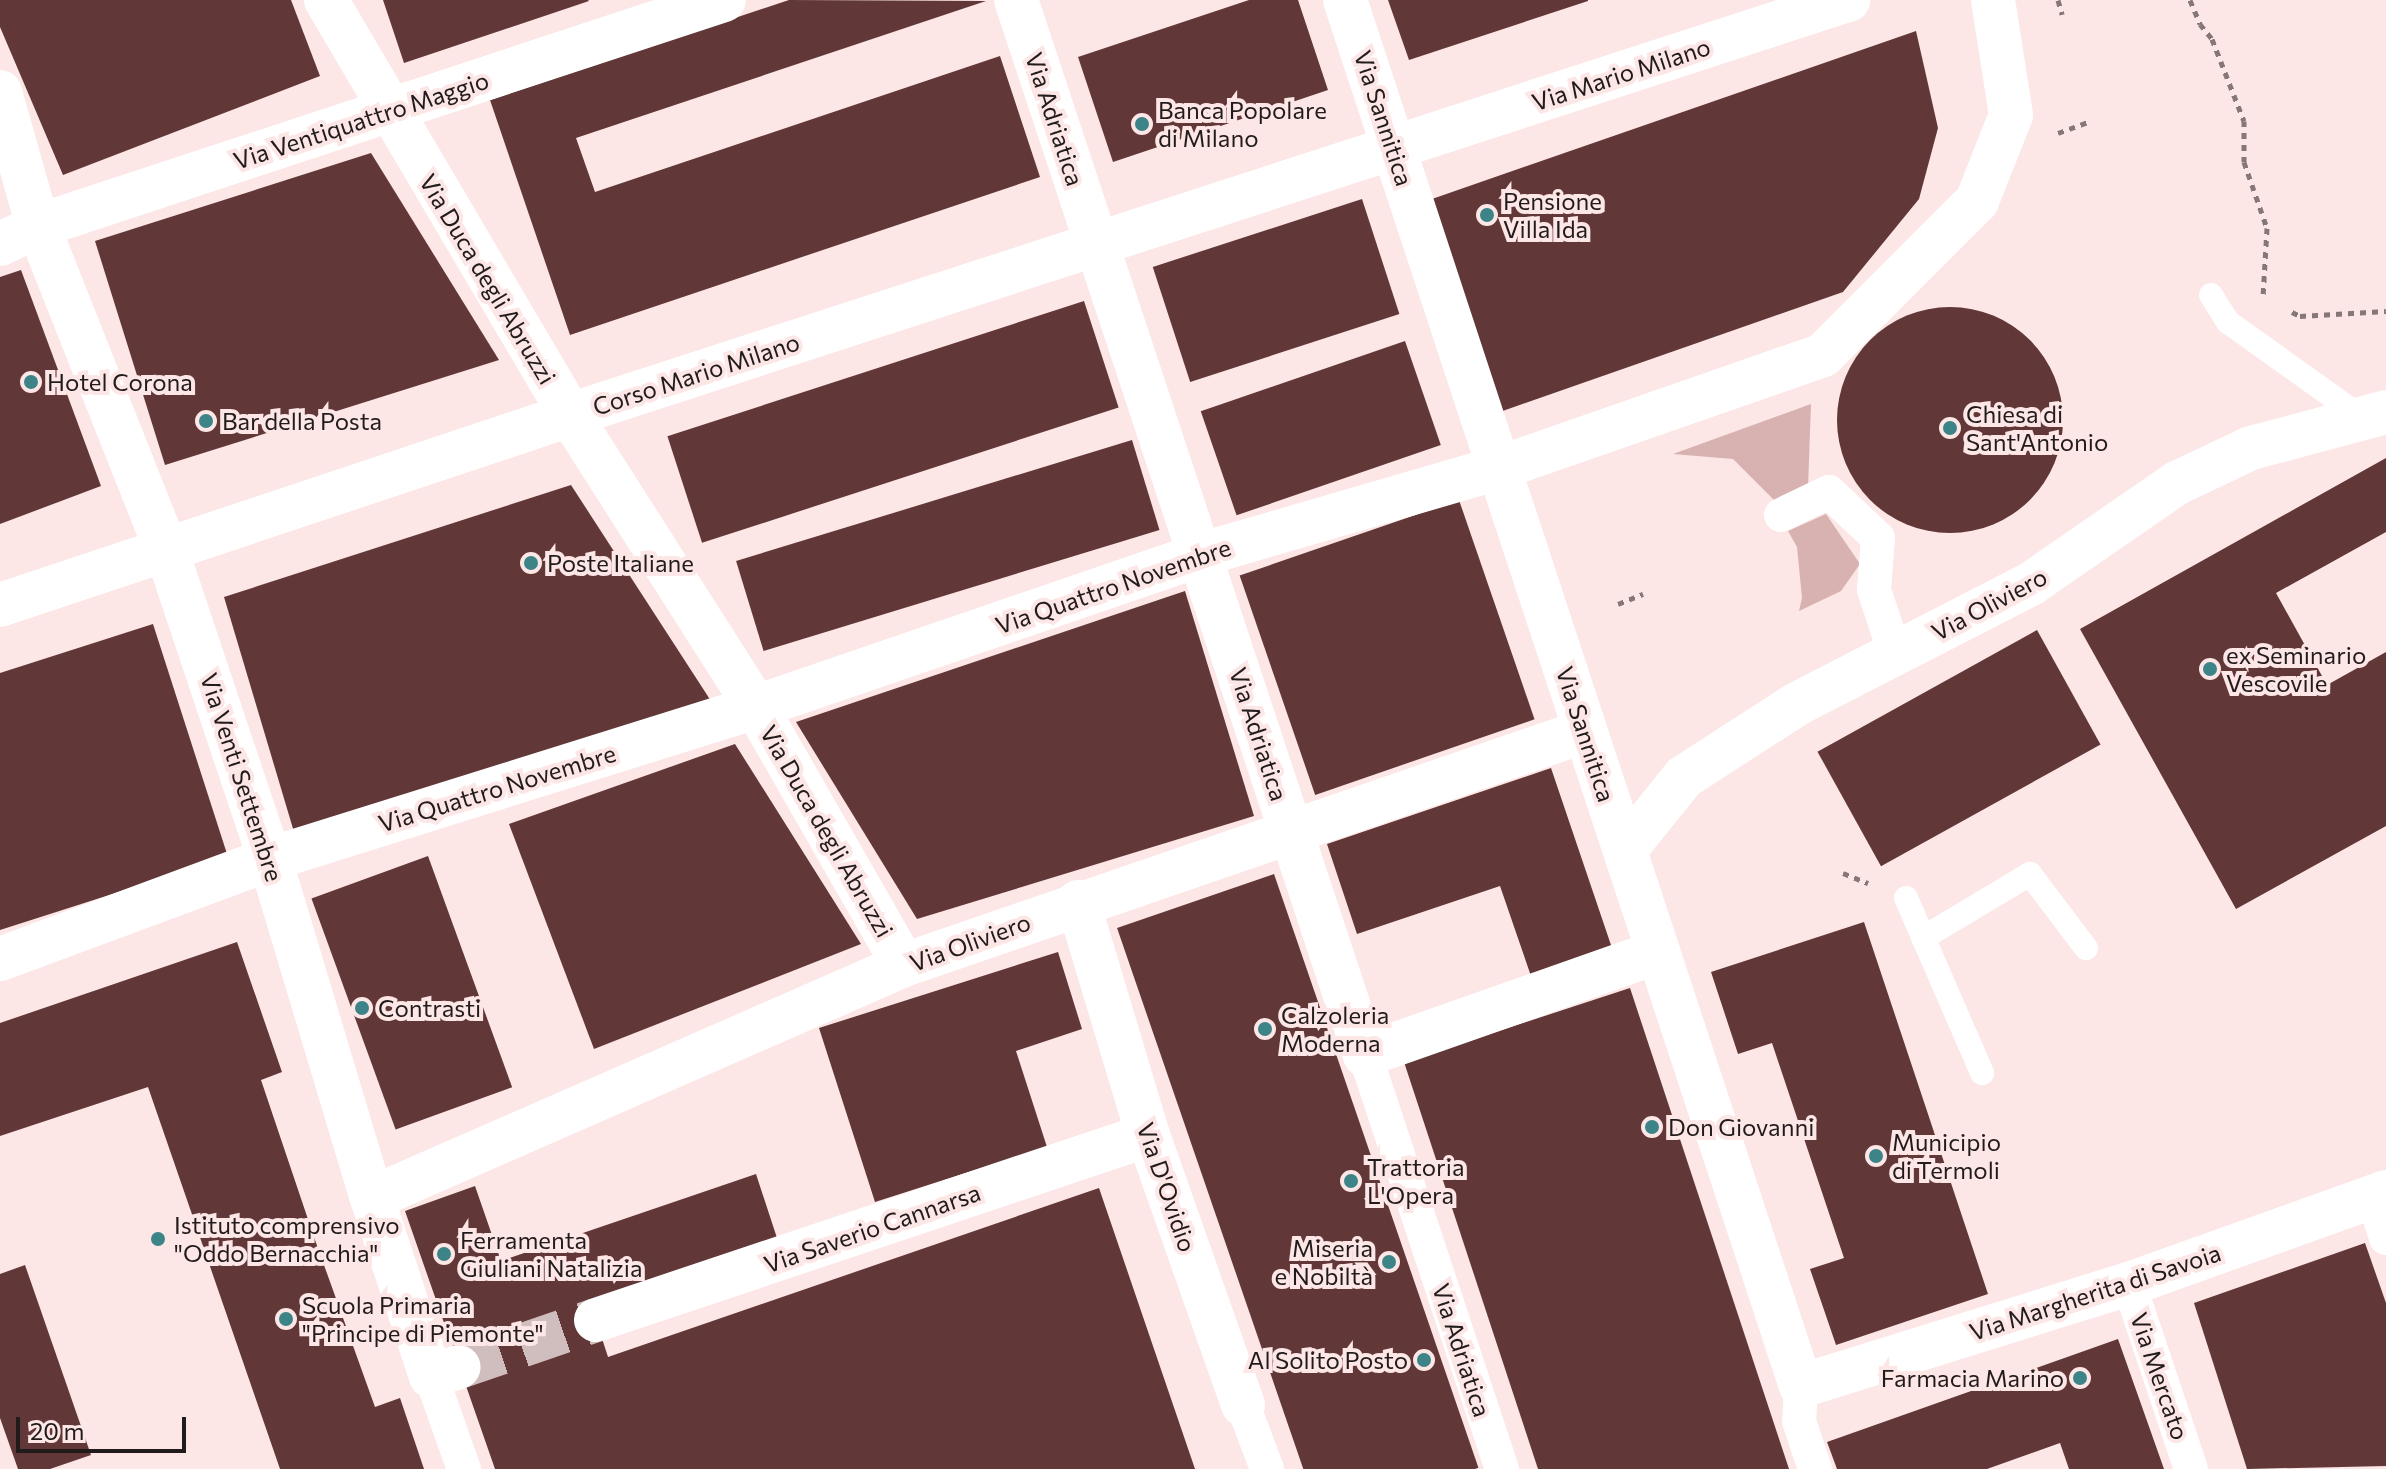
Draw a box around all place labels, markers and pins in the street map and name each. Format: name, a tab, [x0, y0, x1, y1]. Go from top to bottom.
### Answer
place label: Banca Popolare di Milano	[1158, 96, 1327, 152]
marker: Banca Popolare di Milano	[1133, 115, 1151, 133]
place label: Pensione Villa Ida	[1503, 187, 1602, 243]
marker: Pensione Villa Ida	[1478, 206, 1496, 224]
place label: Hotel Corona	[47, 368, 193, 396]
marker: Hotel Corona	[22, 373, 40, 391]
place label: Chiesa di Sant'Antonio	[1966, 400, 2108, 456]
place label: Bar della Posta	[222, 407, 382, 435]
marker: Bar della Posta	[197, 412, 215, 430]
marker: Chiesa di Sant'Antonio	[1941, 419, 1959, 437]
place label: Poste Italiane	[547, 549, 694, 577]
marker: Poste Italiane	[522, 554, 540, 572]
place label: ex Seminario Vescovile	[2226, 641, 2366, 697]
marker: ex Seminario Vescovile	[2201, 660, 2219, 678]
place label: Contrasti	[378, 994, 481, 1022]
marker: Contrasti	[353, 999, 371, 1017]
place label: Calzoleria Moderna	[1281, 1001, 1389, 1057]
marker: Calzoleria Moderna	[1256, 1020, 1274, 1038]
place label: Don Giovanni	[1668, 1113, 1814, 1141]
marker: Don Giovanni	[1643, 1118, 1661, 1136]
place label: Municipio di Termoli	[1892, 1128, 2001, 1184]
marker: Municipio di Termoli	[1867, 1147, 1885, 1165]
place label: Trattoria L'Opera	[1367, 1153, 1464, 1209]
marker: Trattoria L'Opera	[1342, 1172, 1360, 1190]
place label: Istituto comprensivo "Oddo Bernacchia"	[174, 1211, 400, 1267]
place label: Ferramenta Giuliani Natalizia	[460, 1226, 642, 1282]
marker: Istituto comprensivo "Oddo Bernacchia"	[149, 1230, 167, 1248]
place label: Miseria e Nobiltà	[1275, 1234, 1373, 1290]
marker: Ferramenta Giuliani Natalizia	[435, 1245, 453, 1263]
marker: Miseria e Nobiltà	[1380, 1253, 1398, 1271]
place label: Scuola Primaria "Principe di Piemonte"	[302, 1291, 544, 1347]
marker: Scuola Primaria "Principe di Piemonte"	[277, 1310, 295, 1328]
place label: Al Solito Posto	[1248, 1346, 1408, 1374]
marker: Al Solito Posto	[1415, 1351, 1433, 1369]
place label: Farmacia Marino	[1881, 1364, 2064, 1392]
marker: Farmacia Marino	[2071, 1369, 2089, 1387]

